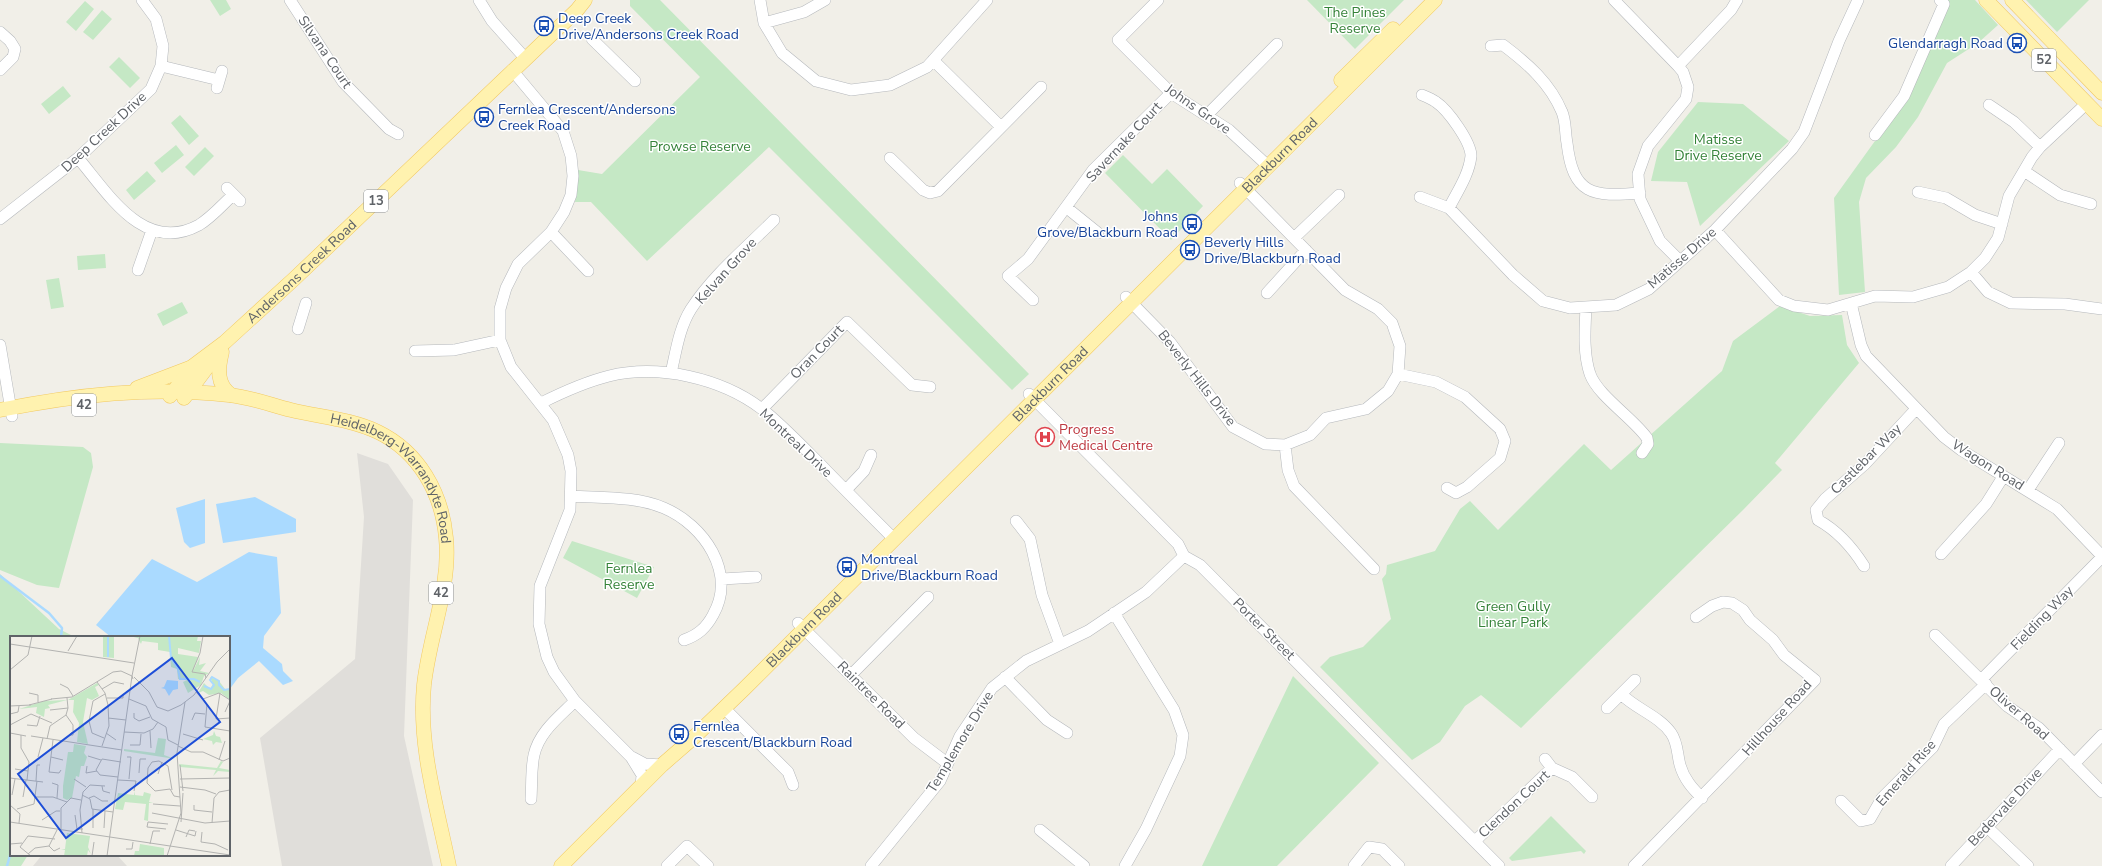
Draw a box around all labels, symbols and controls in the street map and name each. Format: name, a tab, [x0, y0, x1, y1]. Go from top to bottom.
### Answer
park label: The Pines Reserve	[1324, 3, 1386, 38]
place label: Deep Creek Drive/Andersons Creek Road	[558, 9, 739, 44]
street label: Silvana Court	[294, 12, 356, 92]
bus stop icon: Deep Creek Drive/Andersons Creek Road	[533, 15, 555, 37]
bus stop icon: Glendarragh Road	[2006, 32, 2028, 54]
place label: Glendarragh Road	[1888, 34, 2003, 53]
road number: 52	[2032, 49, 2056, 71]
street label: Johns Grove	[1161, 79, 1235, 139]
street label: Deep Creek Drive	[57, 88, 151, 176]
street label: Savernake Court	[1082, 98, 1166, 186]
place label: Fernlea Crescent/Andersons Creek Road	[498, 100, 676, 135]
bus stop icon: Fernlea Crescent/Andersons Creek Road	[473, 106, 495, 128]
street label: Blackburn Road	[1238, 113, 1322, 197]
park label: Matisse Drive Reserve	[1674, 130, 1762, 165]
park label: Prowse Reserve	[649, 137, 751, 156]
road number: 13	[364, 190, 388, 212]
place label: Johns Grove/Blackburn Road	[1037, 207, 1178, 242]
bus stop icon: Johns Grove/Blackburn Road	[1181, 213, 1203, 235]
street label: Andersons Creek Road	[242, 215, 361, 327]
street label: Matisse Drive	[1644, 223, 1720, 293]
place label: Beverly Hills Drive/Blackburn Road	[1204, 233, 1341, 268]
street label: Kelvan Grove	[691, 234, 761, 308]
bus stop icon: Beverly Hills Drive/Blackburn Road	[1179, 239, 1201, 261]
street label: Oran Court	[786, 320, 848, 384]
street label: Beverly Hills Drive	[1154, 326, 1240, 430]
street label: Blackburn Road	[1008, 342, 1092, 426]
road number: 42	[72, 394, 96, 416]
street label: Montreal Drive	[755, 404, 837, 482]
street label: Heidelberg-Warrandyte Road	[329, 408, 456, 544]
street label: Castlebar Way	[1826, 419, 1906, 499]
place label: Progress Medical Centre	[1059, 420, 1153, 455]
hospital icon: Progress Medical Centre	[1034, 426, 1056, 448]
street label: Wagon Road	[1948, 435, 2028, 495]
place label: Montreal Drive/Blackburn Road	[861, 550, 998, 585]
bus stop icon: Montreal Drive/Blackburn Road	[836, 556, 858, 578]
park label: Fernlea Reserve	[604, 559, 654, 594]
street label: Fielding Way	[2006, 581, 2078, 654]
road number: 42	[429, 582, 453, 604]
street label: Blackburn Road	[762, 588, 846, 671]
street label: Porter Street	[1229, 594, 1299, 664]
park label: Green Gully Linear Park	[1476, 597, 1551, 632]
inset map	[10, 636, 230, 856]
street label: Raintree Road	[833, 657, 909, 733]
street label: Hillhouse Road	[1738, 676, 1816, 760]
street label: Oliver Road	[1985, 682, 2053, 744]
street label: Templemore Drive	[922, 688, 998, 796]
place label: Fernlea Crescent/Blackburn Road	[693, 717, 853, 752]
bus stop icon: Fernlea Crescent/Blackburn Road	[668, 723, 690, 745]
street label: Emerald Rise	[1872, 736, 1940, 810]
street label: Bedervale Drive	[1964, 764, 2046, 850]
street label: Clendon Court	[1474, 766, 1554, 842]

